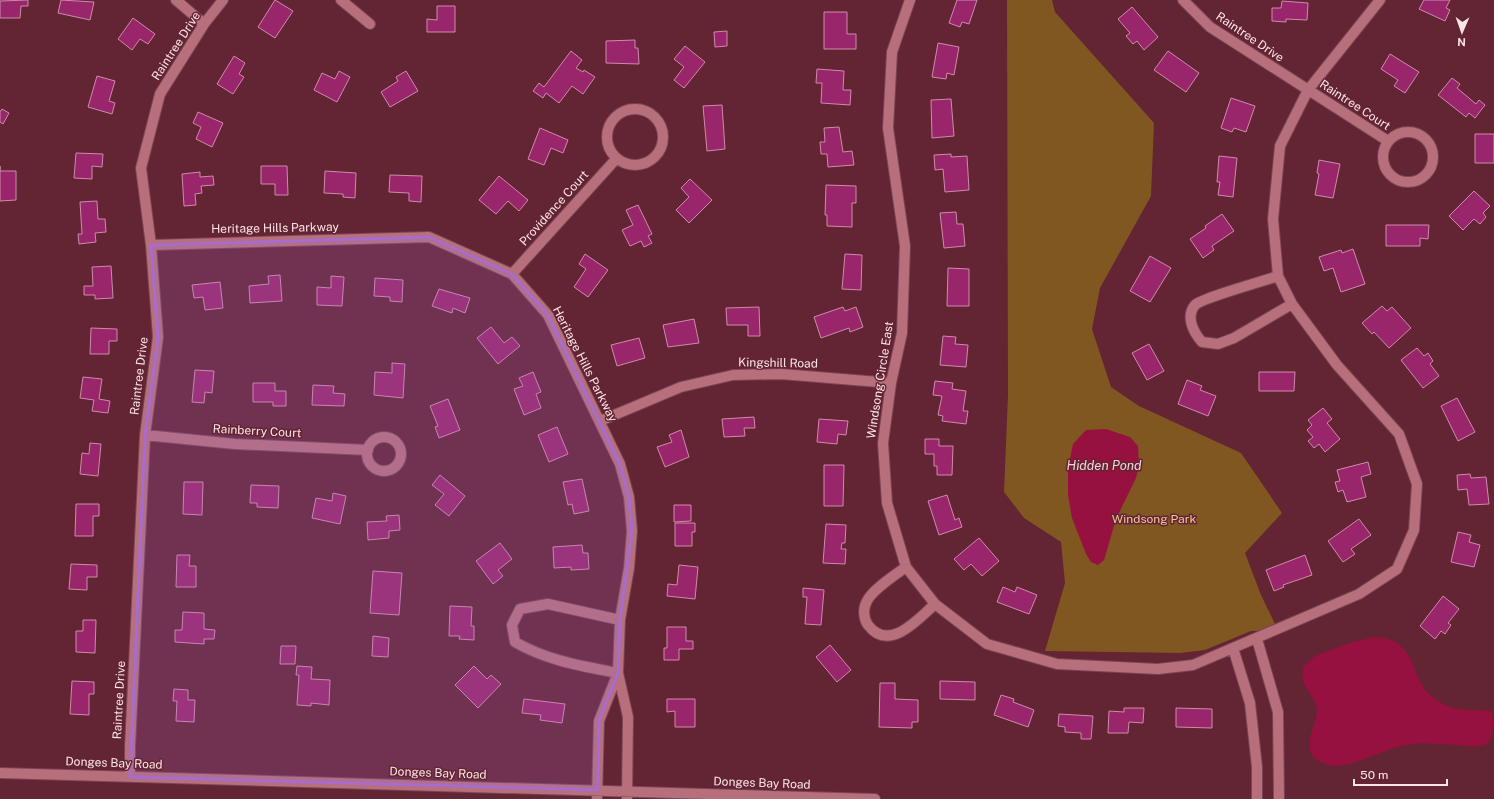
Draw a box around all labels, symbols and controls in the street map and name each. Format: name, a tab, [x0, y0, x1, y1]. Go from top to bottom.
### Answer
street label: Raintree Drive	[149, 9, 203, 83]
street label: Raintree Drive	[1213, 9, 1287, 65]
north arrow	[1442, 12, 1482, 52]
text: N	[1457, 36, 1466, 48]
street label: Raintree Court	[1317, 77, 1393, 133]
street label: Providence Court	[517, 167, 592, 248]
street label: Heritage Hills Parkway	[211, 220, 340, 236]
street label: Heritage Hills Parkway	[550, 304, 620, 425]
street label: Windsong Circle East	[864, 320, 896, 440]
street label: Raintree Drive	[127, 336, 151, 416]
street label: Kingshill Road	[738, 355, 818, 371]
street label: Rainberry Court	[212, 422, 302, 440]
water label: Hidden Pond	[1067, 458, 1142, 473]
park label: Windsong Park	[1112, 512, 1196, 526]
street label: Raintree Drive	[110, 660, 128, 740]
street label: Donges Bay Road	[65, 754, 163, 772]
scale bar	[1354, 761, 1447, 787]
street label: Donges Bay Road	[389, 764, 487, 782]
text: 50 m	[1360, 768, 1388, 782]
street label: Donges Bay Road	[713, 774, 811, 792]

